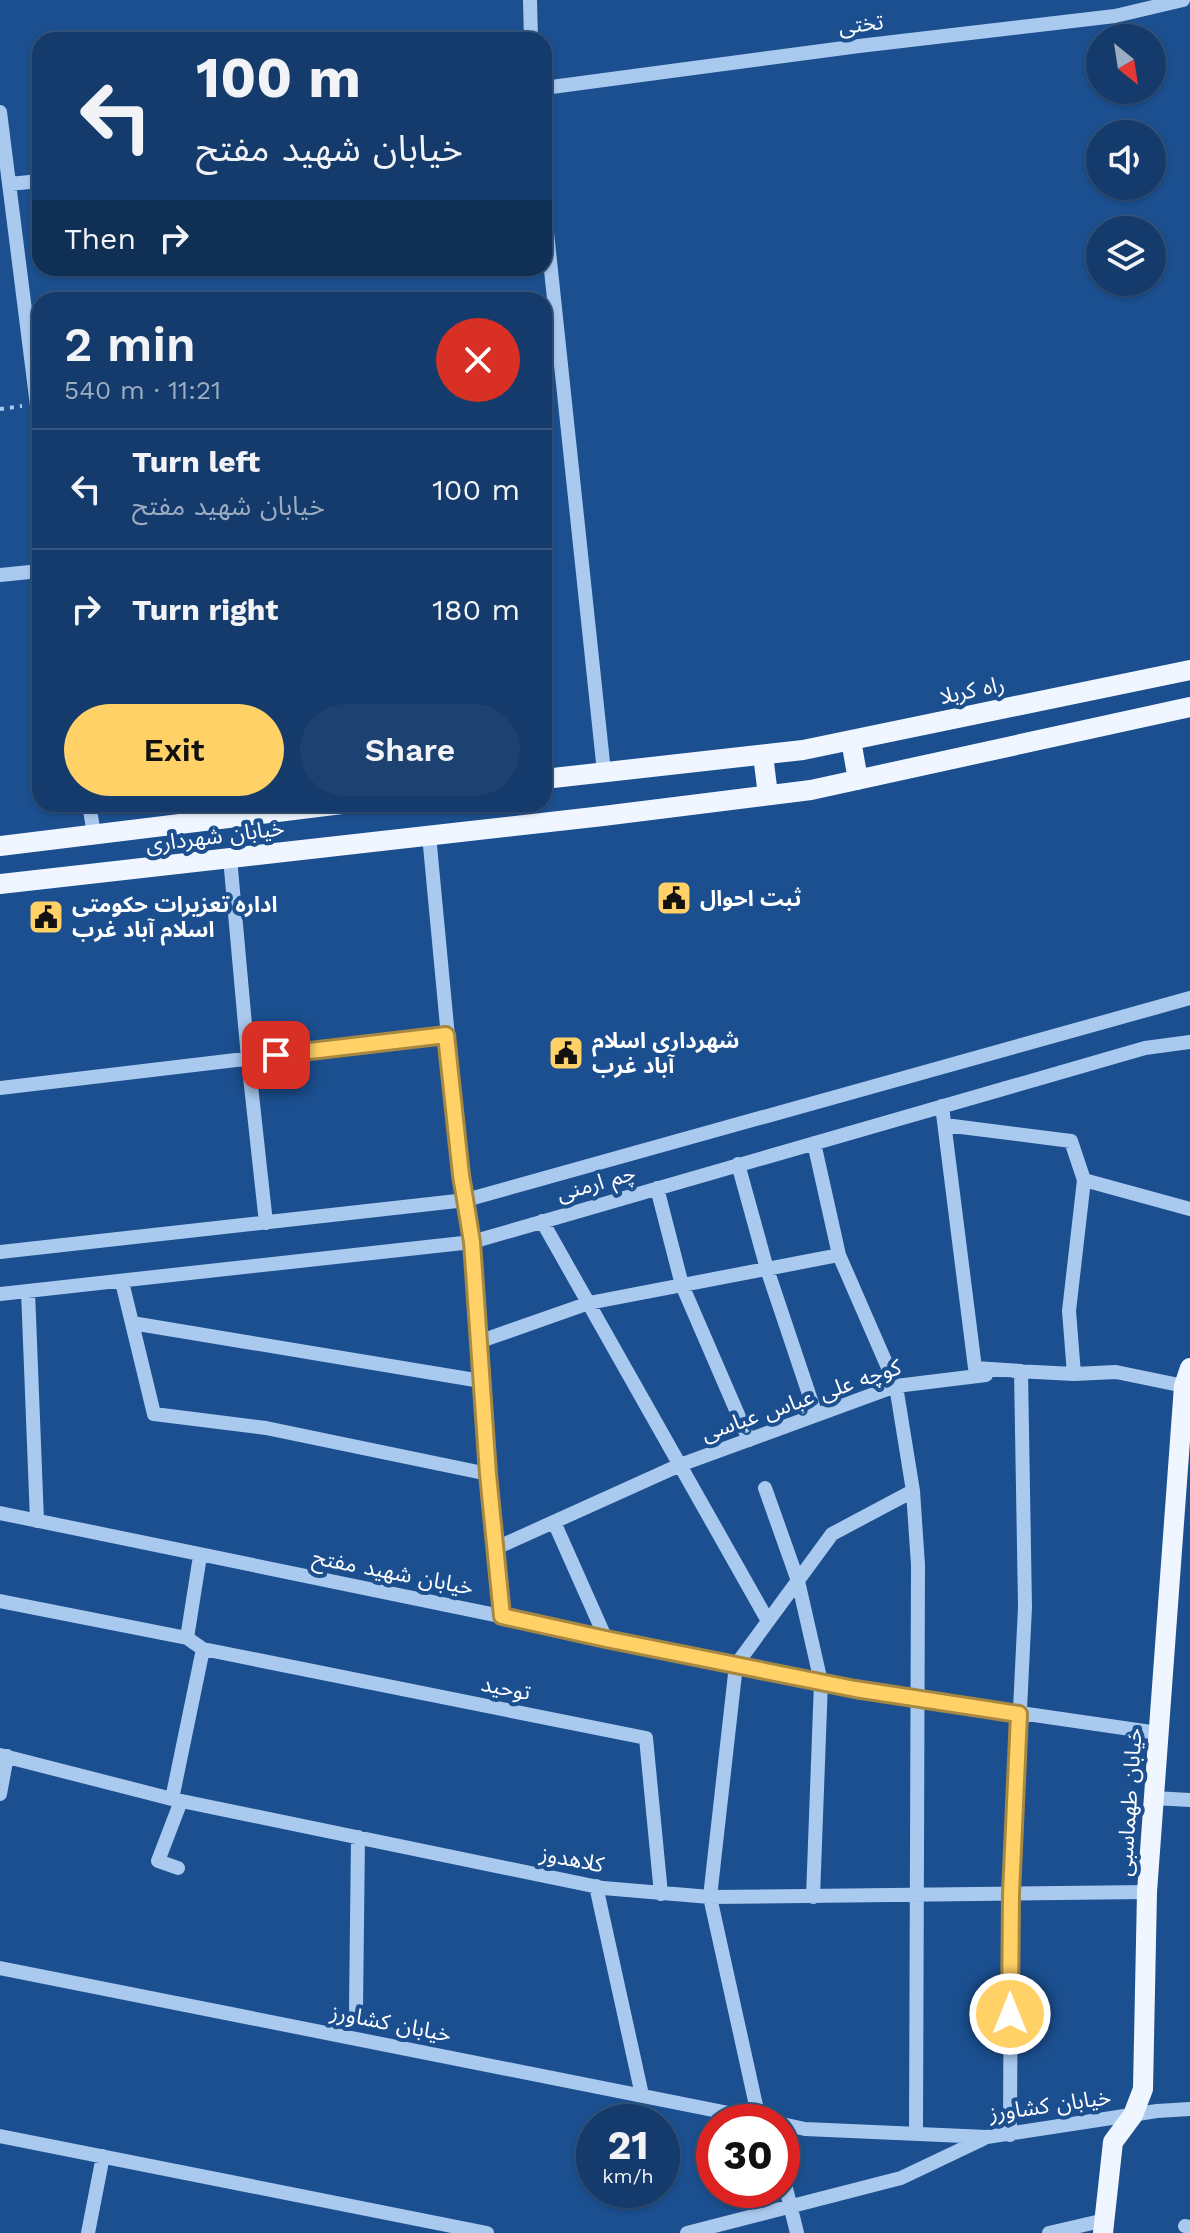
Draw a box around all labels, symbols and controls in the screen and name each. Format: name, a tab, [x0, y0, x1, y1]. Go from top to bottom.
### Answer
street label: تختی	[837, 9, 885, 39]
north arrow	[1086, 24, 1166, 104]
map controls	[1086, 24, 1166, 296]
text: 100 m	[196, 45, 361, 111]
icon: left	[64, 64, 168, 168]
button: sound	[1086, 120, 1166, 200]
text: خیابان شهید مفتح	[196, 128, 463, 170]
icon: right	[152, 216, 196, 260]
button: layers	[1086, 216, 1166, 296]
text: Then	[64, 221, 136, 256]
text: 2 min	[64, 316, 196, 373]
button: close	[436, 318, 520, 402]
text: 540 m · 11:21	[64, 375, 221, 405]
text: Turn left	[132, 444, 260, 479]
icon: left	[64, 467, 108, 511]
text: 100 m	[432, 472, 520, 507]
text: خیابان شهید مفتح	[132, 491, 325, 521]
icon: right	[64, 587, 108, 631]
text: Turn right	[132, 592, 278, 627]
text: 180 m	[432, 592, 520, 627]
street label: راه کربلا	[937, 671, 1007, 710]
button: Exit	[64, 704, 284, 796]
button: Share	[300, 704, 520, 796]
street label: خیابان شهرداری	[144, 815, 286, 858]
public building icon: ثبت احوال	[655, 879, 693, 917]
place label: ثبت احوال	[700, 886, 801, 911]
place label: اداره تعزیرات حکومتی اسلام آباد غرب	[72, 892, 277, 946]
public building icon: اداره تعزیرات حکومتی اسلام آباد غرب	[27, 898, 65, 936]
pin	[242, 1021, 310, 1089]
place label: شهرداری اسلام آباد غرب	[592, 1028, 739, 1078]
icon: arrive	[254, 1033, 298, 1077]
public building icon: شهرداری اسلام آباد غرب	[547, 1034, 585, 1072]
street label: چم ارمنی	[554, 1160, 639, 1210]
street label: کوچه علی عباس عباسی	[698, 1354, 906, 1448]
street label: خیابان شهید مفتح	[310, 1544, 476, 1604]
street label: توحید	[479, 1671, 533, 1705]
street label: خیابان طهماسبی	[1111, 1727, 1147, 1877]
street label: کلاهدوز	[537, 1840, 607, 1879]
position arrow	[968, 1972, 1052, 2056]
street label: خیابان کشاورز	[327, 1999, 454, 2048]
street label: خیابان کشاورز	[987, 2084, 1113, 2127]
speed limit sign: 30	[696, 2104, 800, 2208]
text: 21	[607, 2122, 649, 2169]
text: km/h	[602, 2164, 654, 2188]

